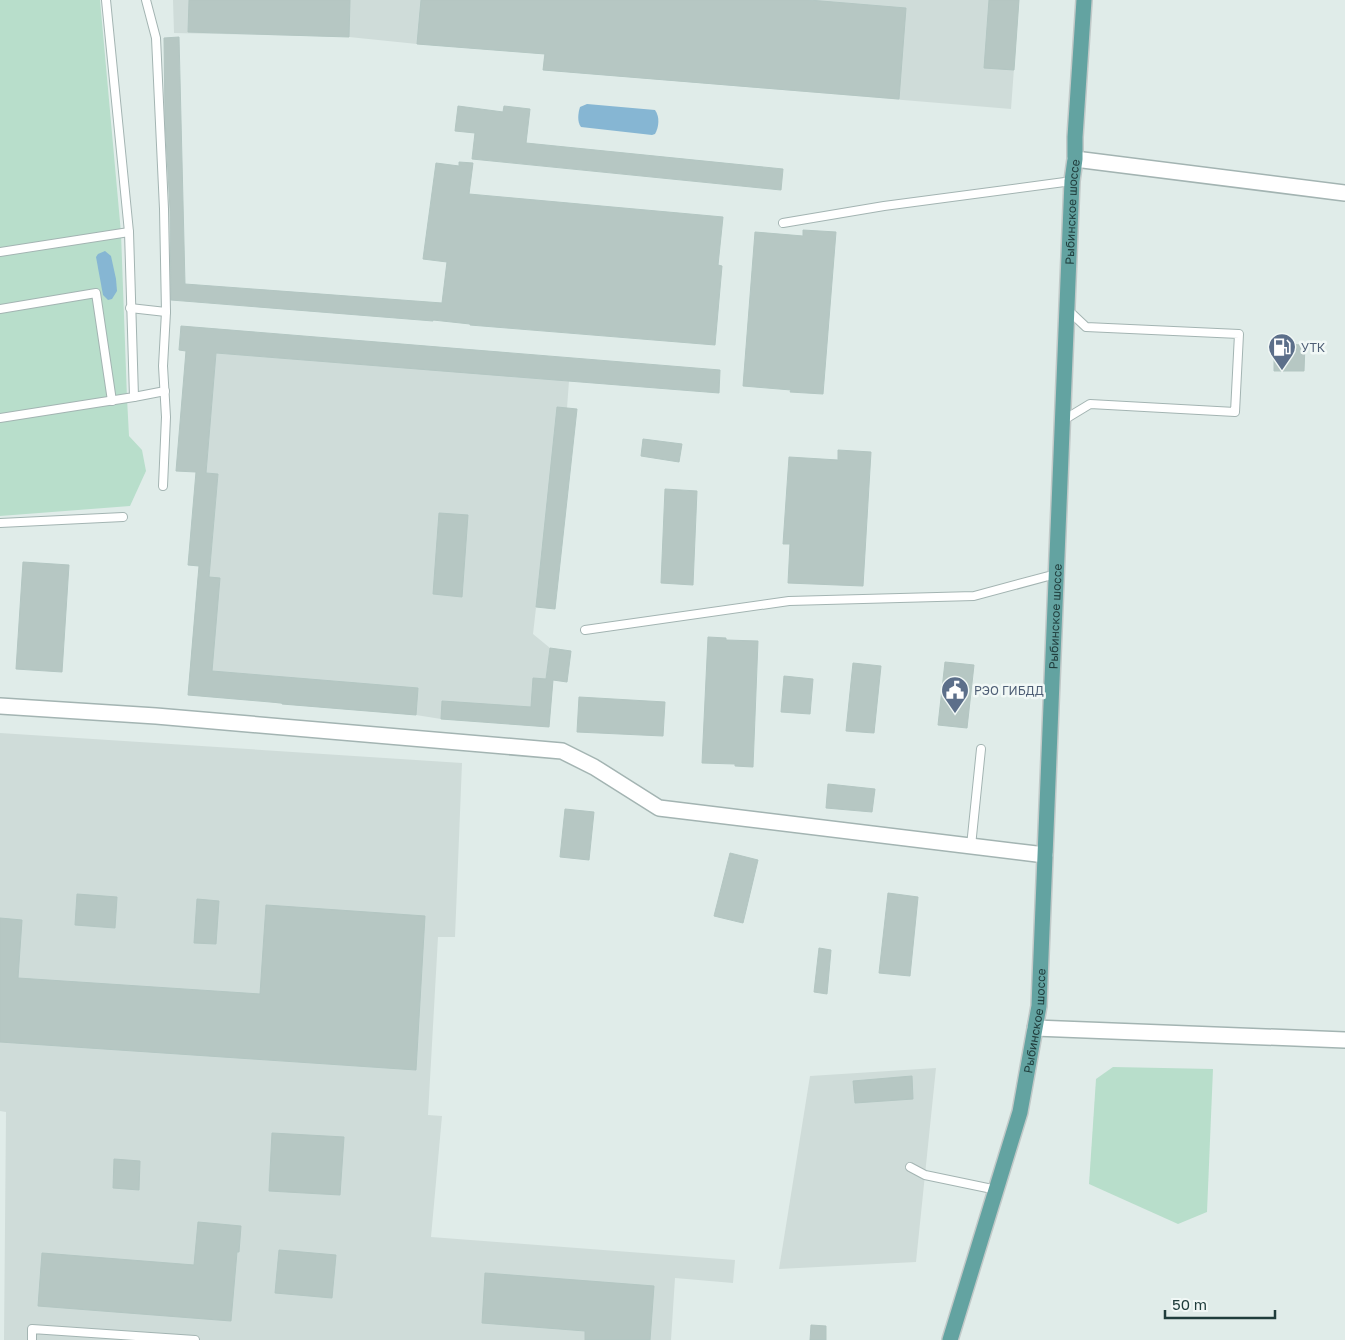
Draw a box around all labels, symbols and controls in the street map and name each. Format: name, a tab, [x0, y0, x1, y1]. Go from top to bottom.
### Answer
street label: Рыбинское шоссе	[1061, 158, 1082, 265]
fuel station icon: УТК	[1267, 332, 1297, 371]
place label: УТК	[1301, 340, 1326, 355]
street label: Рыбинское шоссе	[1045, 563, 1064, 670]
public building icon: РЭО ГИБДД	[940, 675, 970, 714]
place label: РЭО ГИБДД	[974, 683, 1044, 698]
street label: Рыбинское шоссе	[1020, 968, 1048, 1074]
scale bar	[1165, 1288, 1275, 1320]
text: 50 m	[1172, 1295, 1207, 1313]

